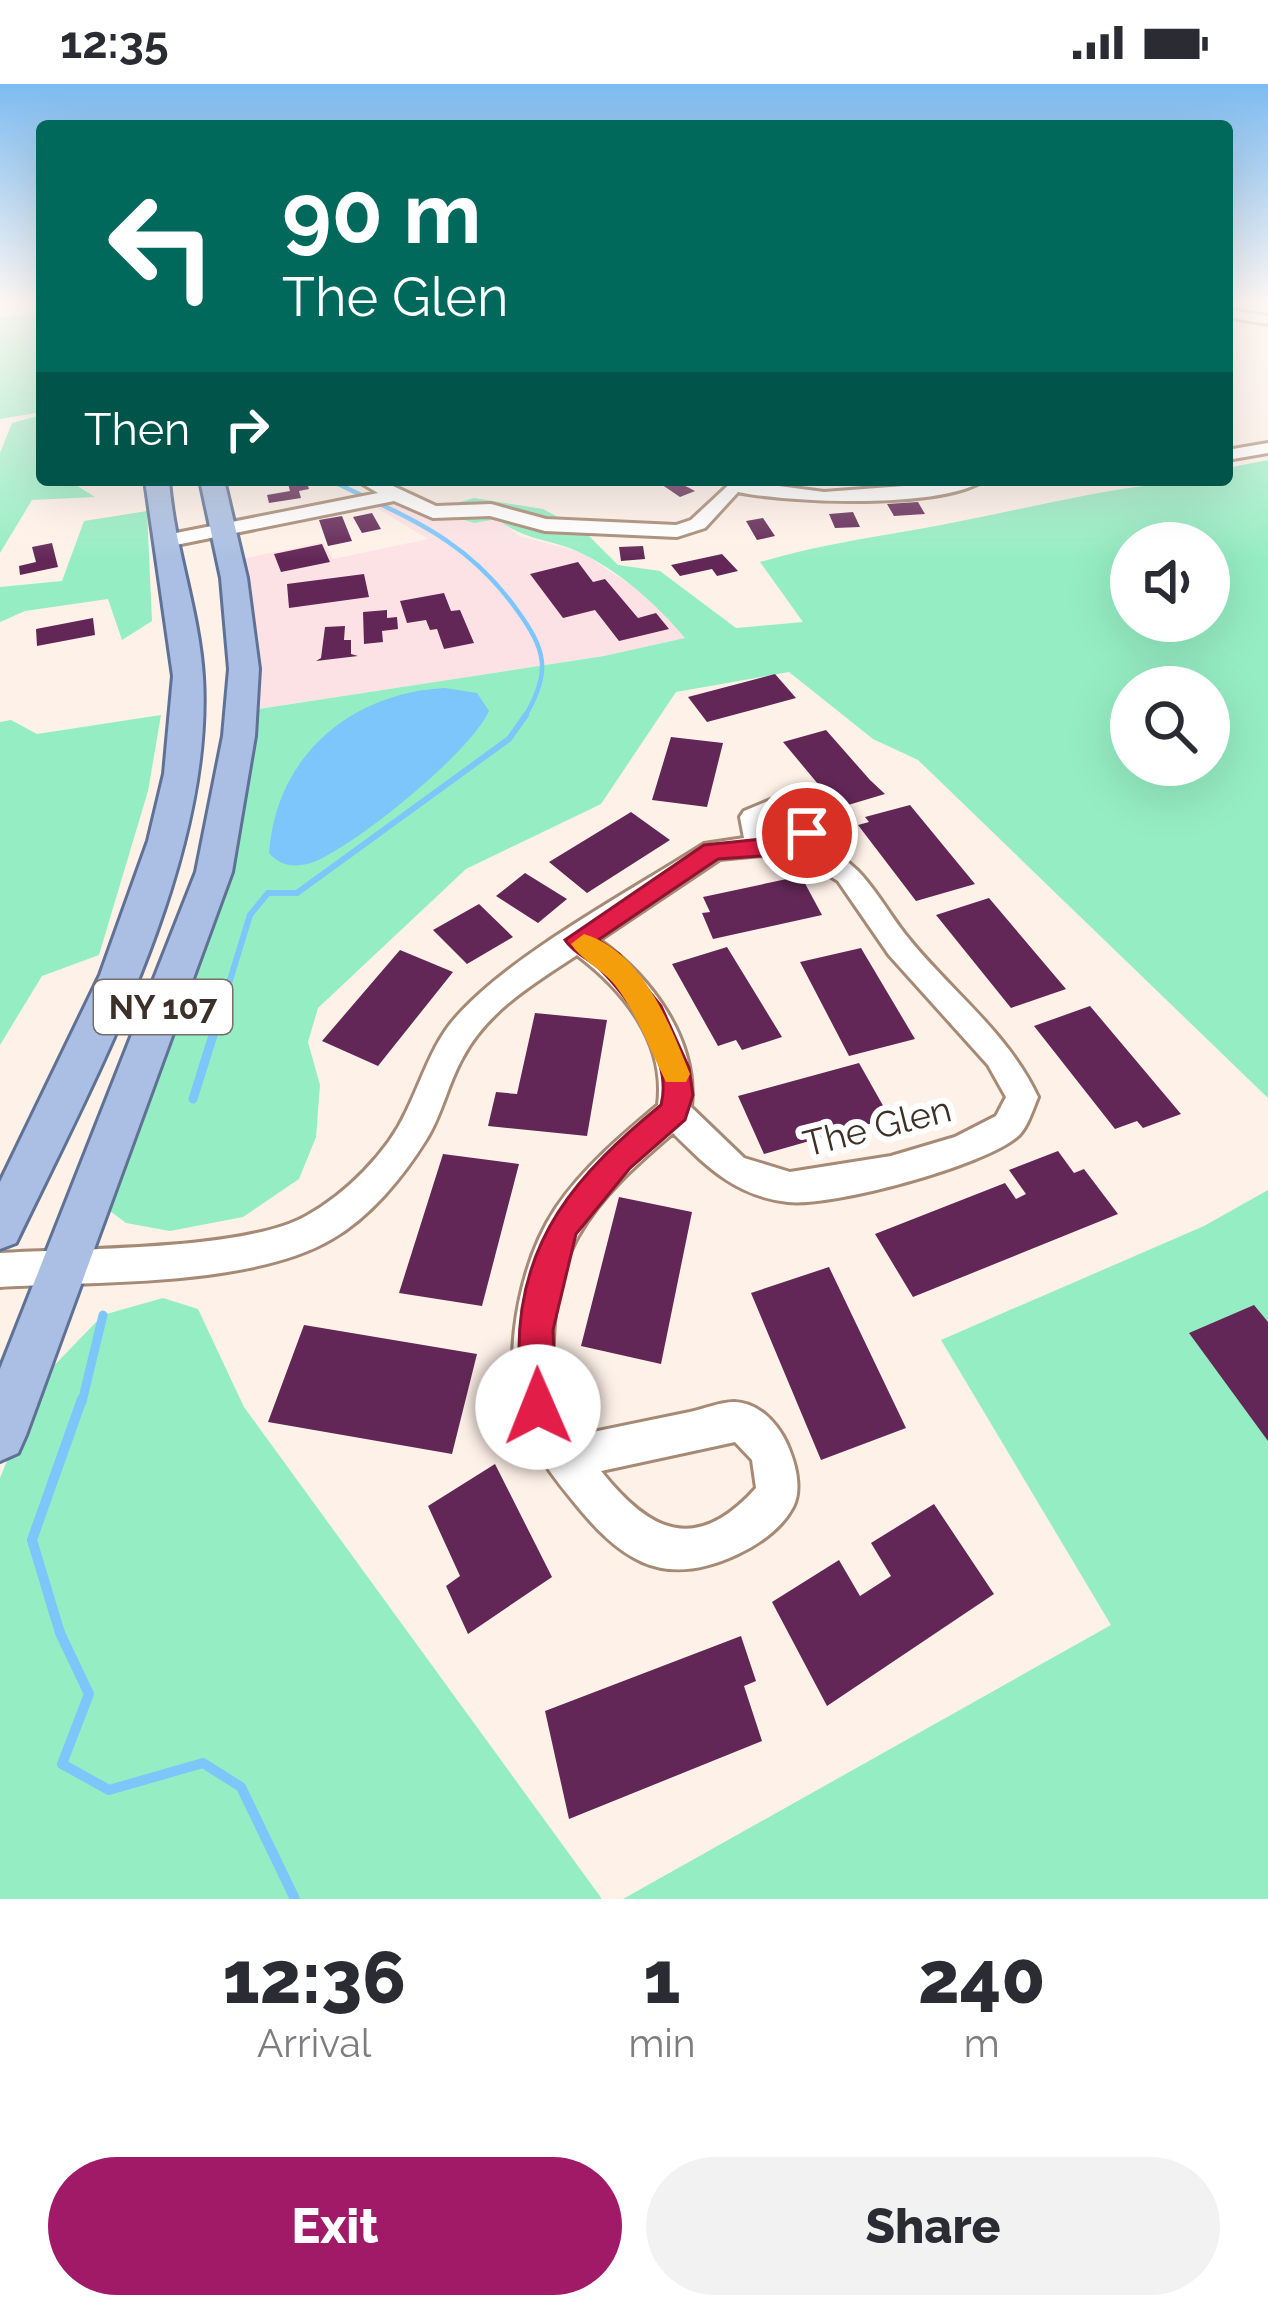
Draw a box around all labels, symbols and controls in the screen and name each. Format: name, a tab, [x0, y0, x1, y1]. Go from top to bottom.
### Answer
text: 12:35	[60, 16, 169, 69]
text: 90 m	[282, 164, 481, 263]
icon: left	[84, 168, 240, 324]
text: The Glen	[282, 265, 508, 329]
icon: right	[214, 396, 280, 462]
text: Then	[84, 403, 190, 456]
map controls	[1110, 522, 1230, 786]
button: sound	[1110, 522, 1230, 642]
button: search	[1110, 666, 1230, 786]
pin	[756, 782, 858, 884]
icon: arrive	[774, 800, 840, 866]
road number: NY 107	[94, 980, 232, 1034]
street label: The Glen	[799, 1087, 955, 1165]
position arrow	[475, 1344, 601, 1470]
text: 12:36	[222, 1935, 406, 2020]
text: 1	[643, 1935, 681, 2020]
text: 240	[918, 1935, 1046, 2020]
text: Arrival	[257, 2020, 371, 2066]
text: min	[628, 2020, 696, 2066]
text: m	[964, 2020, 1000, 2066]
button: Exit	[48, 2157, 622, 2295]
button: Share	[646, 2157, 1220, 2295]

